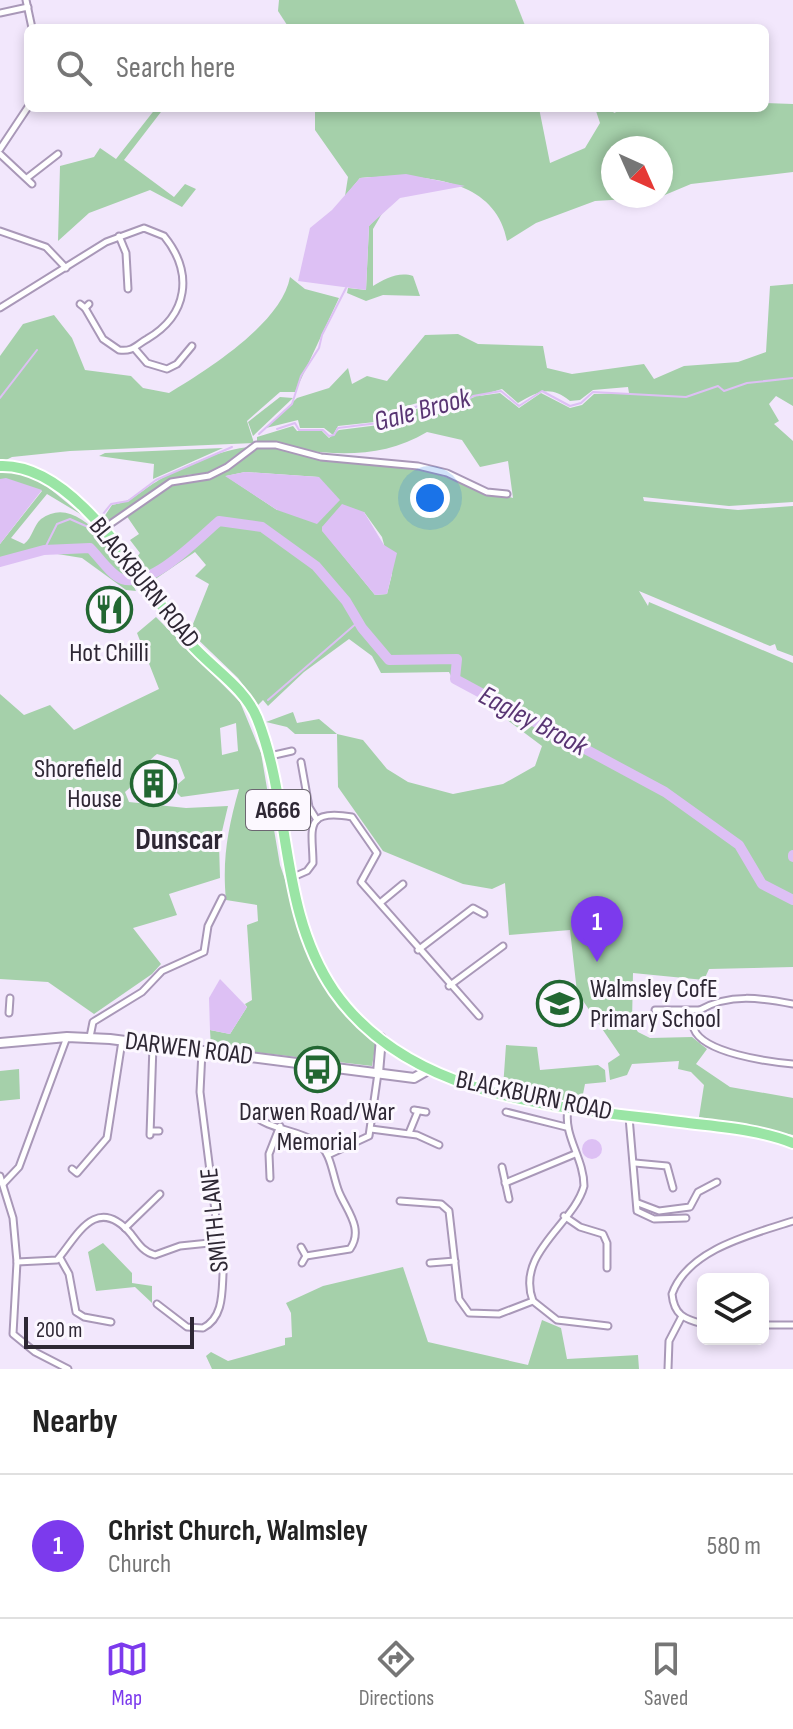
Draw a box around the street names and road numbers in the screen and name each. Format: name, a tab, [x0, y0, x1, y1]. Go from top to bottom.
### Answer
street label: BLACKBURN ROAD	[82, 512, 206, 654]
road number: A666	[246, 790, 310, 830]
street label: DARWEN ROAD	[123, 1026, 255, 1072]
street label: BLACKBURN ROAD	[453, 1064, 615, 1128]
street label: SMITH LANE	[194, 1166, 236, 1274]

